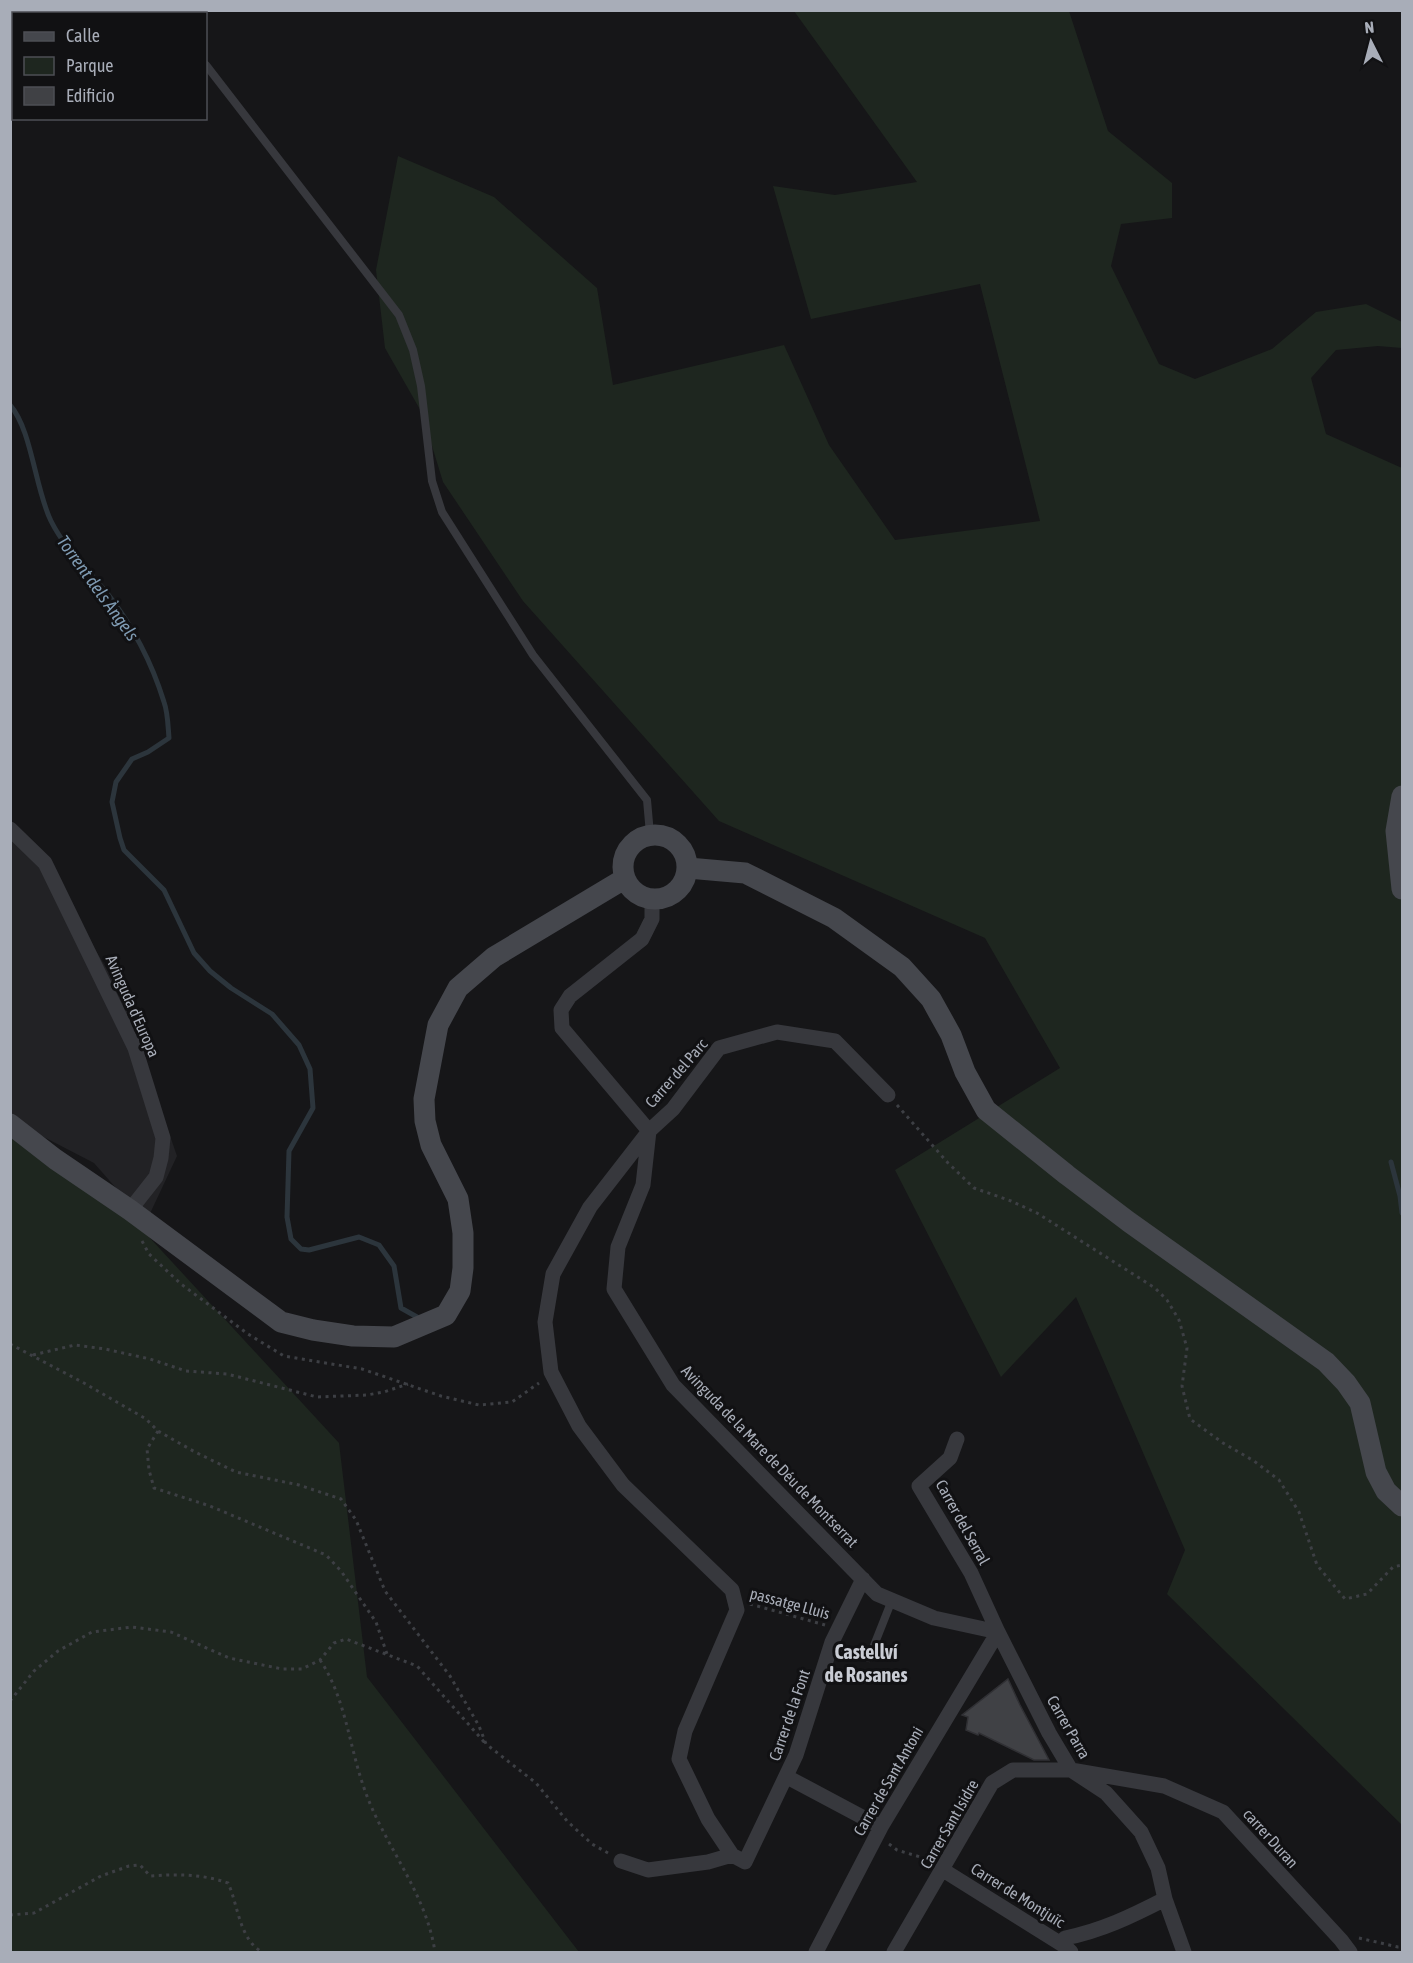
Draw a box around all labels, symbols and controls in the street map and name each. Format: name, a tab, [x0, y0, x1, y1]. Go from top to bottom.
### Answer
legend	[12, 12, 207, 120]
north arrow	[1341, 12, 1401, 72]
text: N	[1364, 18, 1375, 37]
text: Calle	[66, 25, 100, 46]
text: Parque	[66, 55, 114, 76]
text: Edificio	[66, 85, 115, 106]
water label: Torrent dels Àngels	[53, 531, 143, 645]
street label: Avinguda d'Europa	[102, 952, 164, 1060]
street label: Carrer del Parc	[641, 1035, 711, 1111]
street label: Avinguda de la Mare de Déu de Montserrat	[677, 1361, 862, 1552]
street label: Carrer del Serral	[932, 1476, 994, 1568]
street label: passatge Lluis	[748, 1584, 832, 1623]
district label: Castellví de Rosanes	[825, 1640, 907, 1686]
street label: Carrer de la Font	[765, 1667, 813, 1763]
street label: Carrer Parra	[1044, 1692, 1094, 1762]
street label: Carrer de Sant Antoni	[849, 1723, 927, 1839]
street label: Carrer Sant Isidre	[916, 1776, 982, 1872]
street label: carrer Duran	[1240, 1805, 1302, 1871]
street label: Carrer de Montjuïc	[967, 1859, 1068, 1932]

